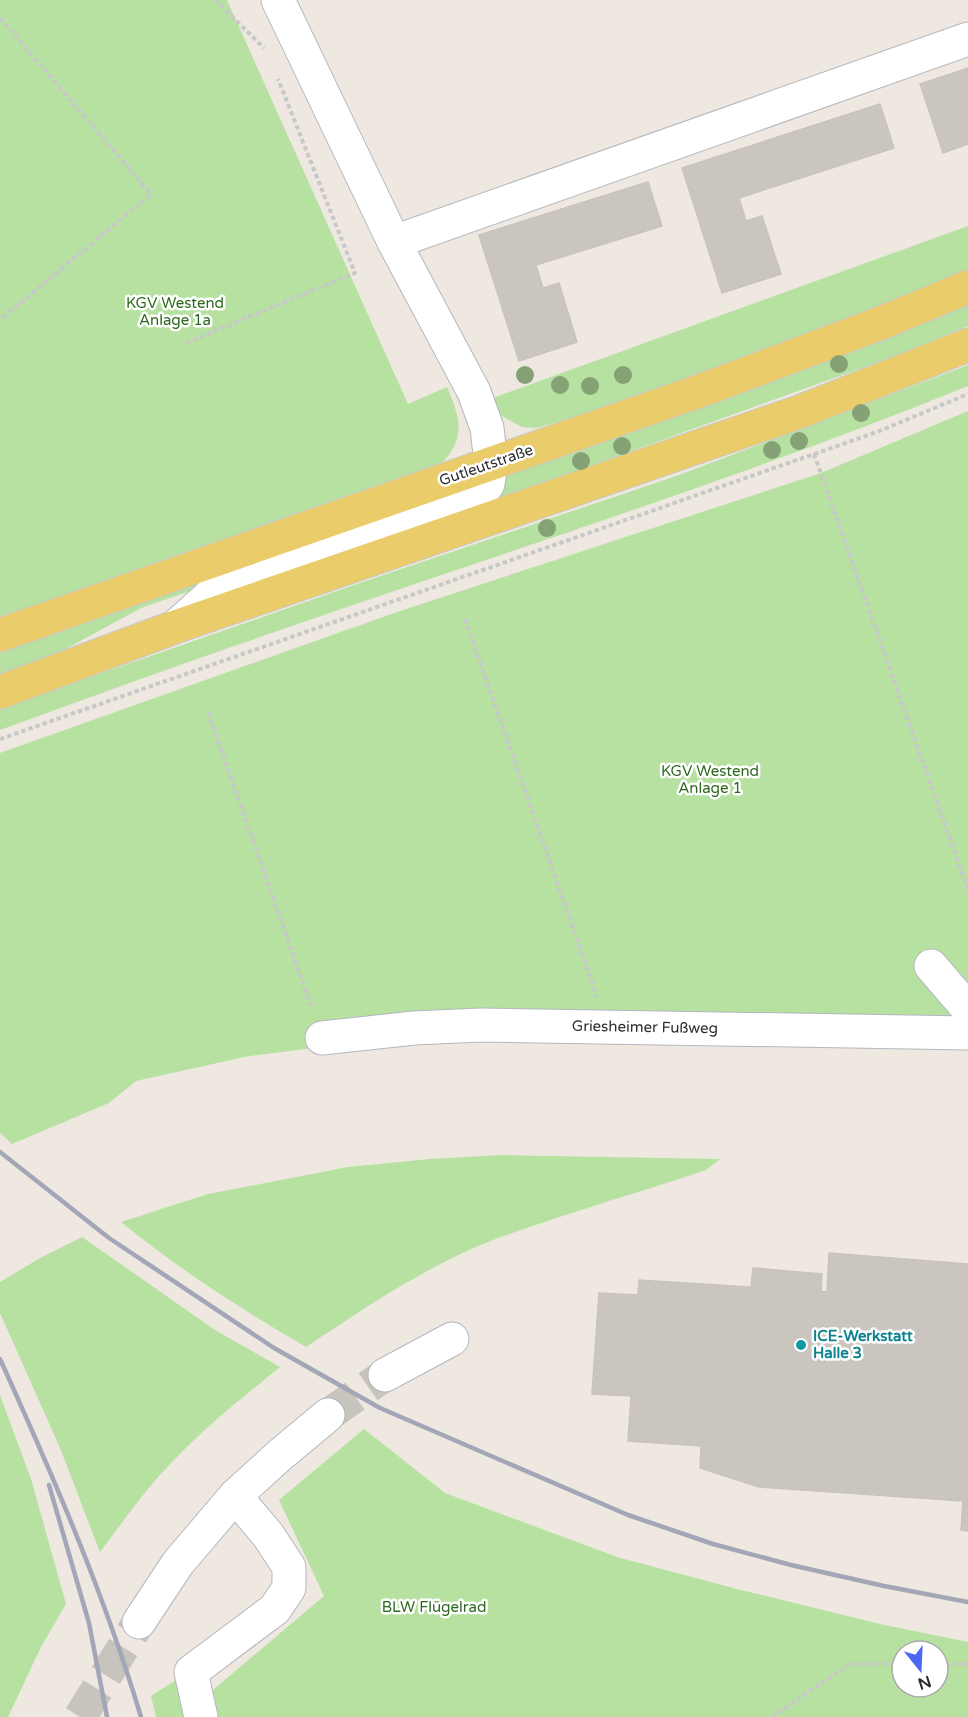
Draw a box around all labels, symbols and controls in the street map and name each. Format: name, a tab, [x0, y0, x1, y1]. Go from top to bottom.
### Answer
park label: KGV Westend Anlage 1a	[126, 294, 224, 329]
street label: Gutleutstraße	[437, 441, 535, 489]
park label: KGV Westend Anlage 1	[661, 762, 759, 797]
street label: Griesheimer Fußweg	[572, 1017, 718, 1037]
place label: ICE-Werkstatt Halle 3	[813, 1327, 913, 1362]
marker: ICE-Werkstatt Halle 3	[794, 1338, 808, 1352]
park label: BLW Flügelrad	[382, 1598, 486, 1616]
north arrow	[890, 1639, 950, 1699]
text: N	[915, 1671, 934, 1694]

